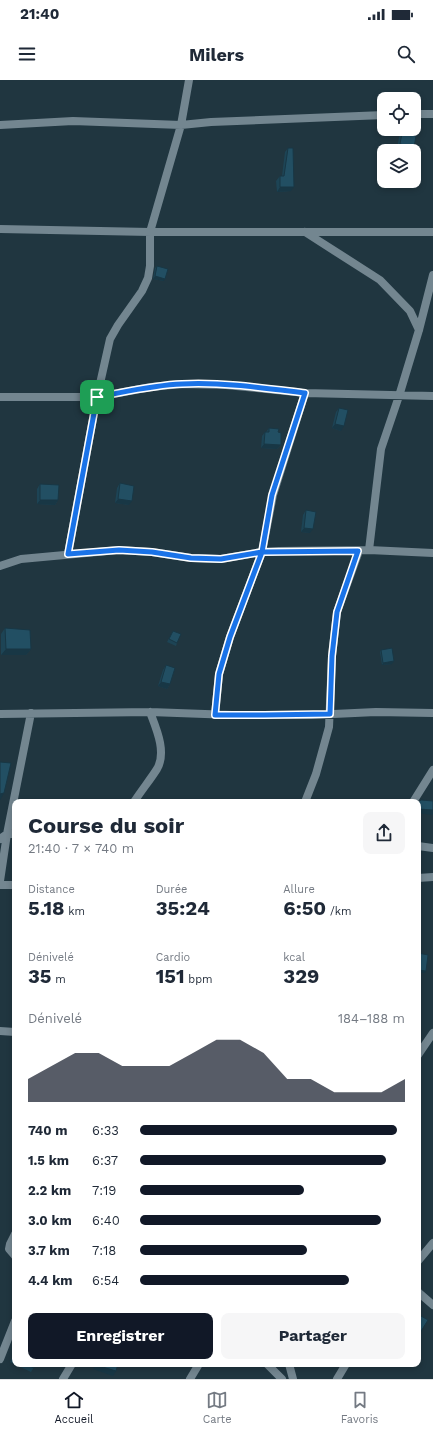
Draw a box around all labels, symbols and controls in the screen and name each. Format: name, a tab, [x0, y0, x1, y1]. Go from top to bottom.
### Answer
text: 21:40	[20, 5, 59, 23]
icon: menu	[16, 43, 38, 65]
icon: search	[395, 43, 417, 65]
text: Milers	[189, 44, 244, 65]
map controls	[377, 92, 421, 188]
button: locate	[377, 92, 421, 136]
button: layers	[377, 144, 421, 188]
pin	[80, 380, 114, 414]
icon: arrive	[86, 386, 108, 408]
button: share	[363, 812, 405, 854]
text: Course du soir	[28, 813, 184, 838]
text: 21:40 · 7 × 740 m	[28, 841, 134, 856]
text: Distance	[28, 883, 75, 896]
text: Durée	[156, 883, 187, 896]
text: Allure	[283, 883, 315, 896]
text: 5.18	[28, 896, 65, 920]
text: 35:24	[156, 896, 210, 920]
text: 6:50	[283, 896, 326, 920]
text: km	[65, 905, 85, 918]
text: /km	[326, 905, 352, 918]
text: Dénivelé	[28, 951, 74, 964]
text: Cardio	[156, 951, 190, 964]
text: kcal	[283, 951, 305, 964]
text: 35	[28, 964, 52, 988]
text: 151	[156, 964, 185, 988]
text: 329	[283, 964, 319, 988]
text: m	[52, 973, 66, 986]
text: bpm	[185, 973, 213, 986]
text: Dénivelé	[28, 1011, 82, 1026]
text: 184–188 m	[338, 1011, 405, 1026]
text: 740 m	[28, 1123, 68, 1138]
text: 6:33	[92, 1123, 119, 1138]
text: 1.5 km	[28, 1153, 69, 1168]
text: 6:37	[92, 1153, 118, 1168]
text: 2.2 km	[28, 1183, 71, 1198]
text: 7:19	[92, 1183, 116, 1198]
text: 3.0 km	[28, 1213, 72, 1228]
text: 6:40	[92, 1213, 120, 1228]
text: 3.7 km	[28, 1243, 70, 1258]
text: 7:18	[92, 1243, 116, 1258]
text: 4.4 km	[28, 1273, 73, 1288]
text: 6:54	[92, 1273, 119, 1288]
button: Enregistrer	[28, 1313, 213, 1359]
button: Partager	[221, 1313, 405, 1359]
tab: Accueil	[55, 1389, 94, 1426]
tab: Carte	[203, 1389, 232, 1426]
tab: Favoris	[341, 1389, 378, 1426]

